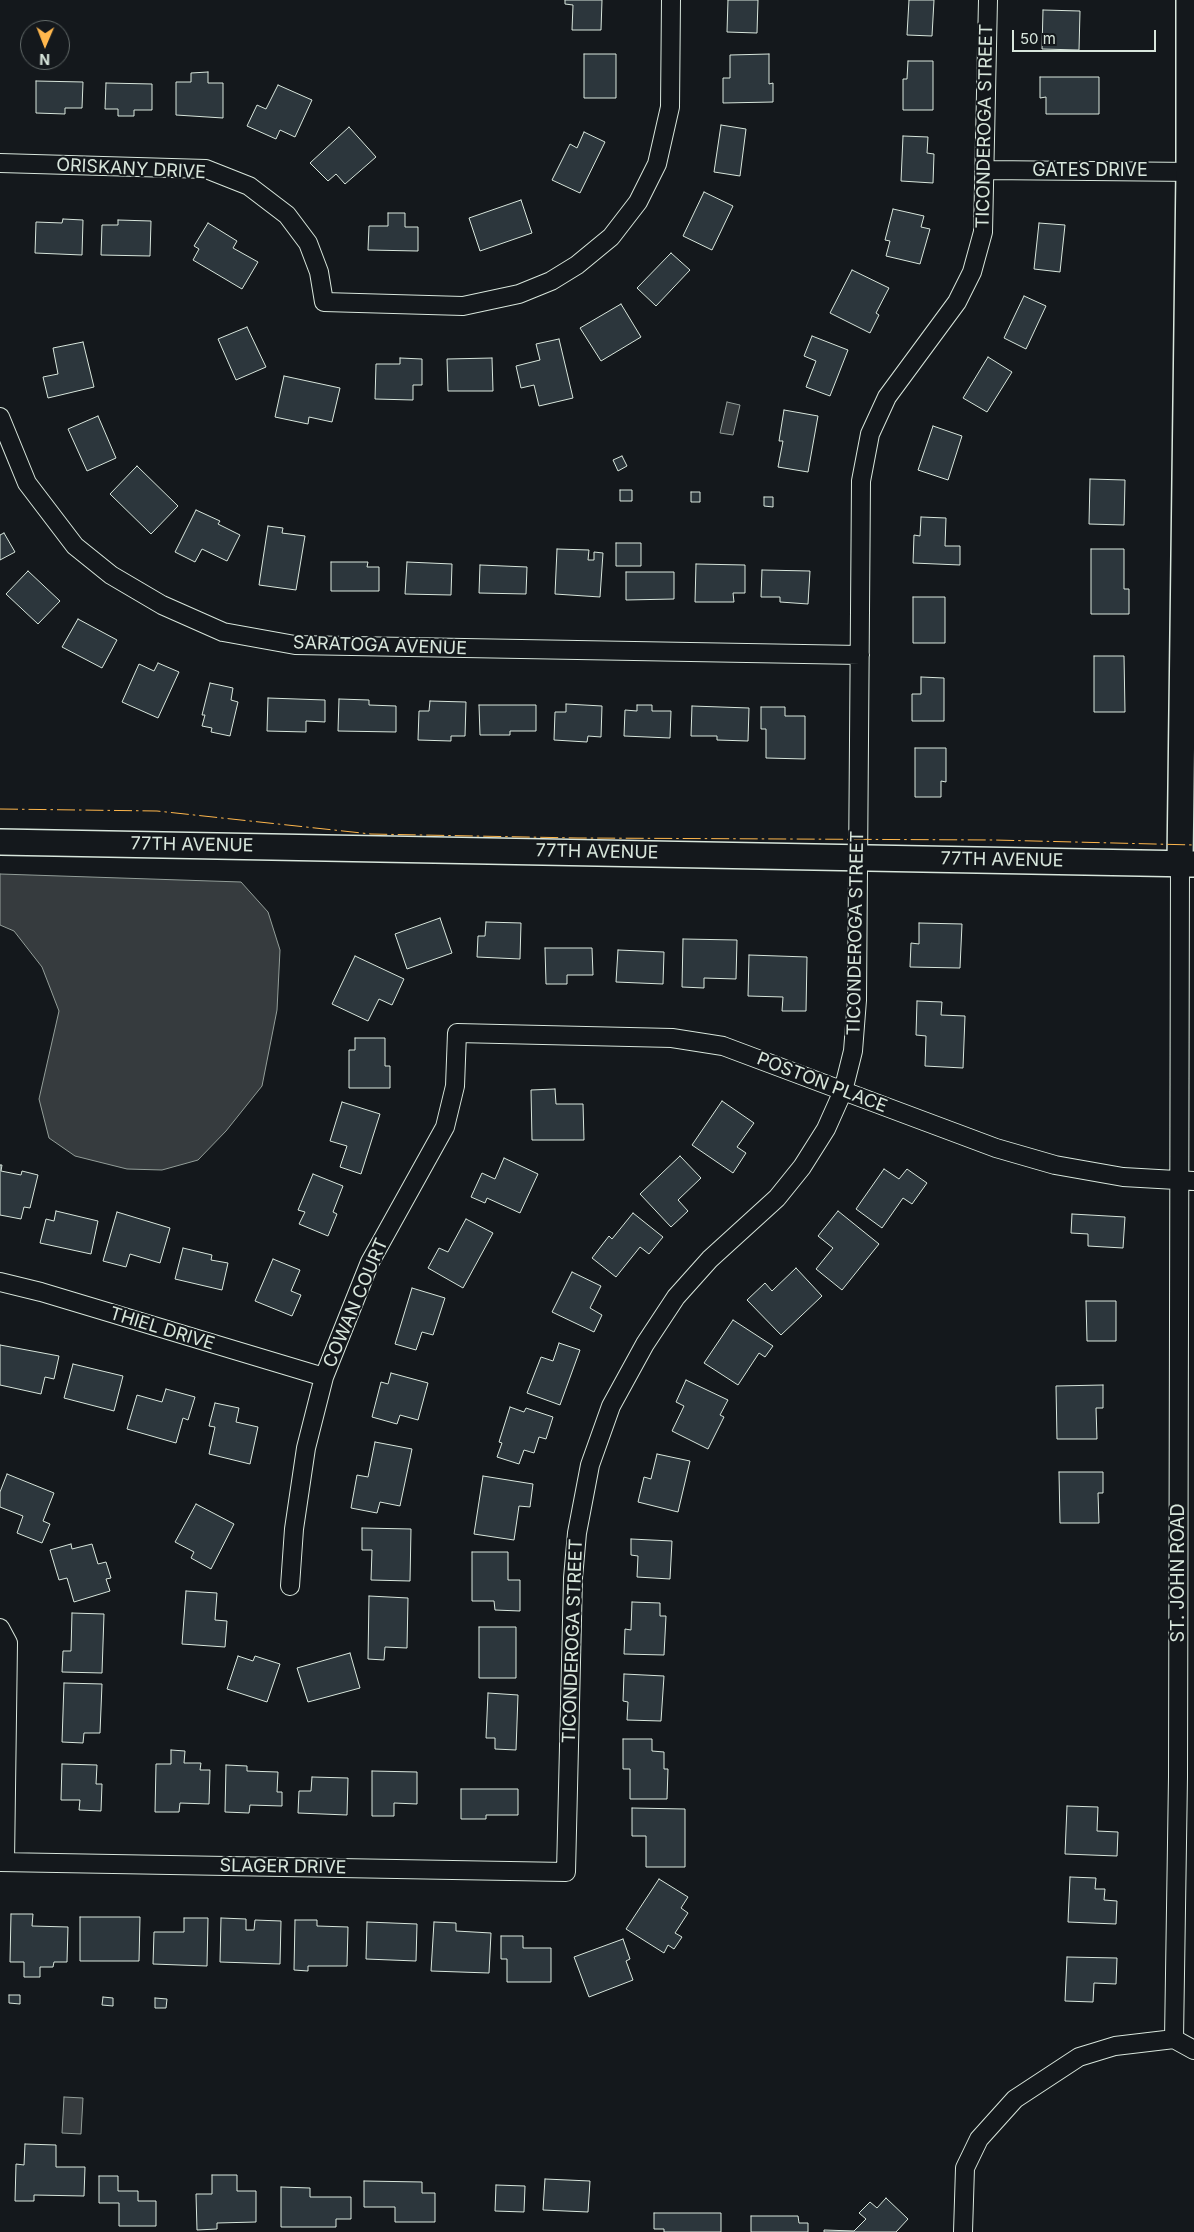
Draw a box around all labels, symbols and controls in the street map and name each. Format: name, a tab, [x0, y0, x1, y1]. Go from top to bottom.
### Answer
north arrow	[20, 20, 70, 70]
scale bar	[1014, 20, 1158, 52]
street label: TICONDEROGA STREET	[972, 24, 998, 228]
text: 50 m	[1020, 29, 1056, 48]
text: N	[39, 51, 50, 68]
street label: ORISKANY DRIVE	[56, 154, 206, 184]
street label: GATES DRIVE	[1032, 160, 1148, 182]
street label: SARATOGA AVENUE	[293, 632, 467, 660]
street label: TICONDEROGA STREET	[843, 831, 869, 1035]
street label: 77TH AVENUE	[130, 833, 254, 857]
street label: 77TH AVENUE	[535, 840, 659, 864]
street label: 77TH AVENUE	[940, 848, 1064, 872]
street label: POSTON PLACE	[754, 1048, 890, 1118]
street label: COWAN COURT	[319, 1235, 393, 1371]
street label: THIEL DRIVE	[107, 1303, 217, 1355]
street label: ST. JOHN ROAD	[1168, 1504, 1190, 1642]
street label: TICONDEROGA STREET	[559, 1538, 587, 1744]
street label: SLAGER DRIVE	[219, 1855, 347, 1879]

